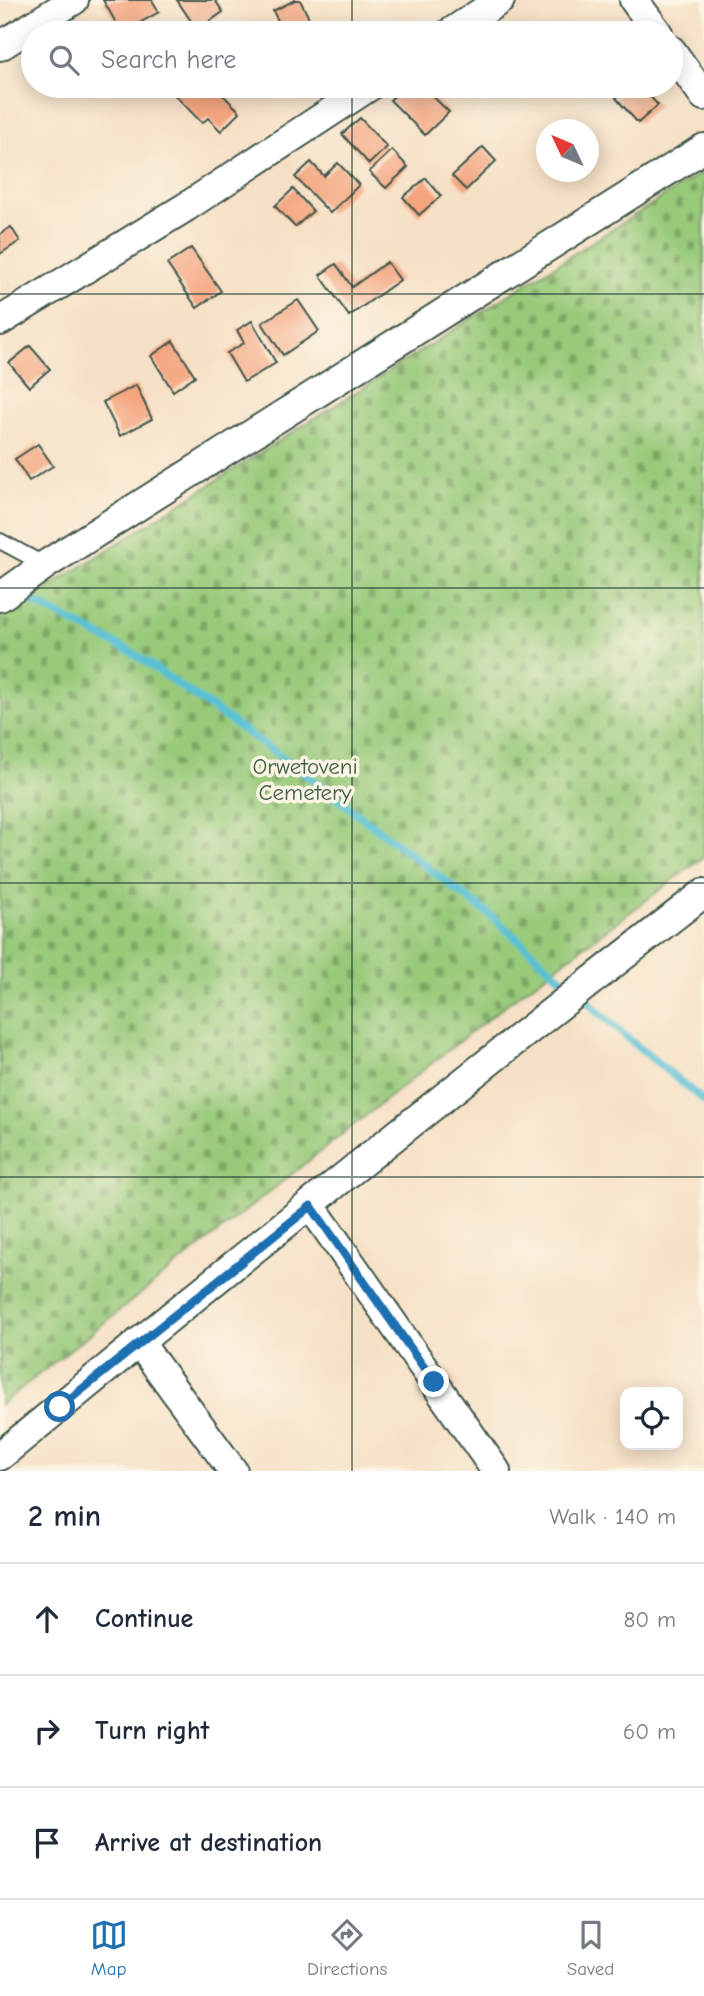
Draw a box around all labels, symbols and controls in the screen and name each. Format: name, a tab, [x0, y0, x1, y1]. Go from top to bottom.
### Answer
search box	[21, 21, 683, 98]
icon: search	[45, 41, 83, 79]
text: Search here	[101, 45, 236, 75]
north arrow	[536, 119, 599, 182]
park label: Orwetoveni Cemetery	[252, 753, 358, 806]
route end	[418, 1366, 449, 1397]
map controls	[620, 1387, 683, 1450]
button: locate	[620, 1387, 683, 1450]
route start	[44, 1391, 75, 1422]
text: 2 min	[28, 1499, 101, 1534]
text: Walk · 140 m	[549, 1503, 676, 1530]
icon: ahead	[28, 1600, 66, 1638]
text: Continue	[95, 1604, 193, 1634]
text: 80 m	[623, 1606, 676, 1633]
icon: right	[28, 1712, 66, 1750]
text: Turn right	[95, 1716, 209, 1746]
text: 60 m	[623, 1718, 676, 1745]
icon: arrive	[28, 1824, 66, 1862]
text: Arrive at destination	[95, 1828, 322, 1858]
tab: Map	[90, 1916, 128, 1980]
tab: Directions	[307, 1916, 387, 1980]
tab: Saved	[567, 1916, 614, 1980]

